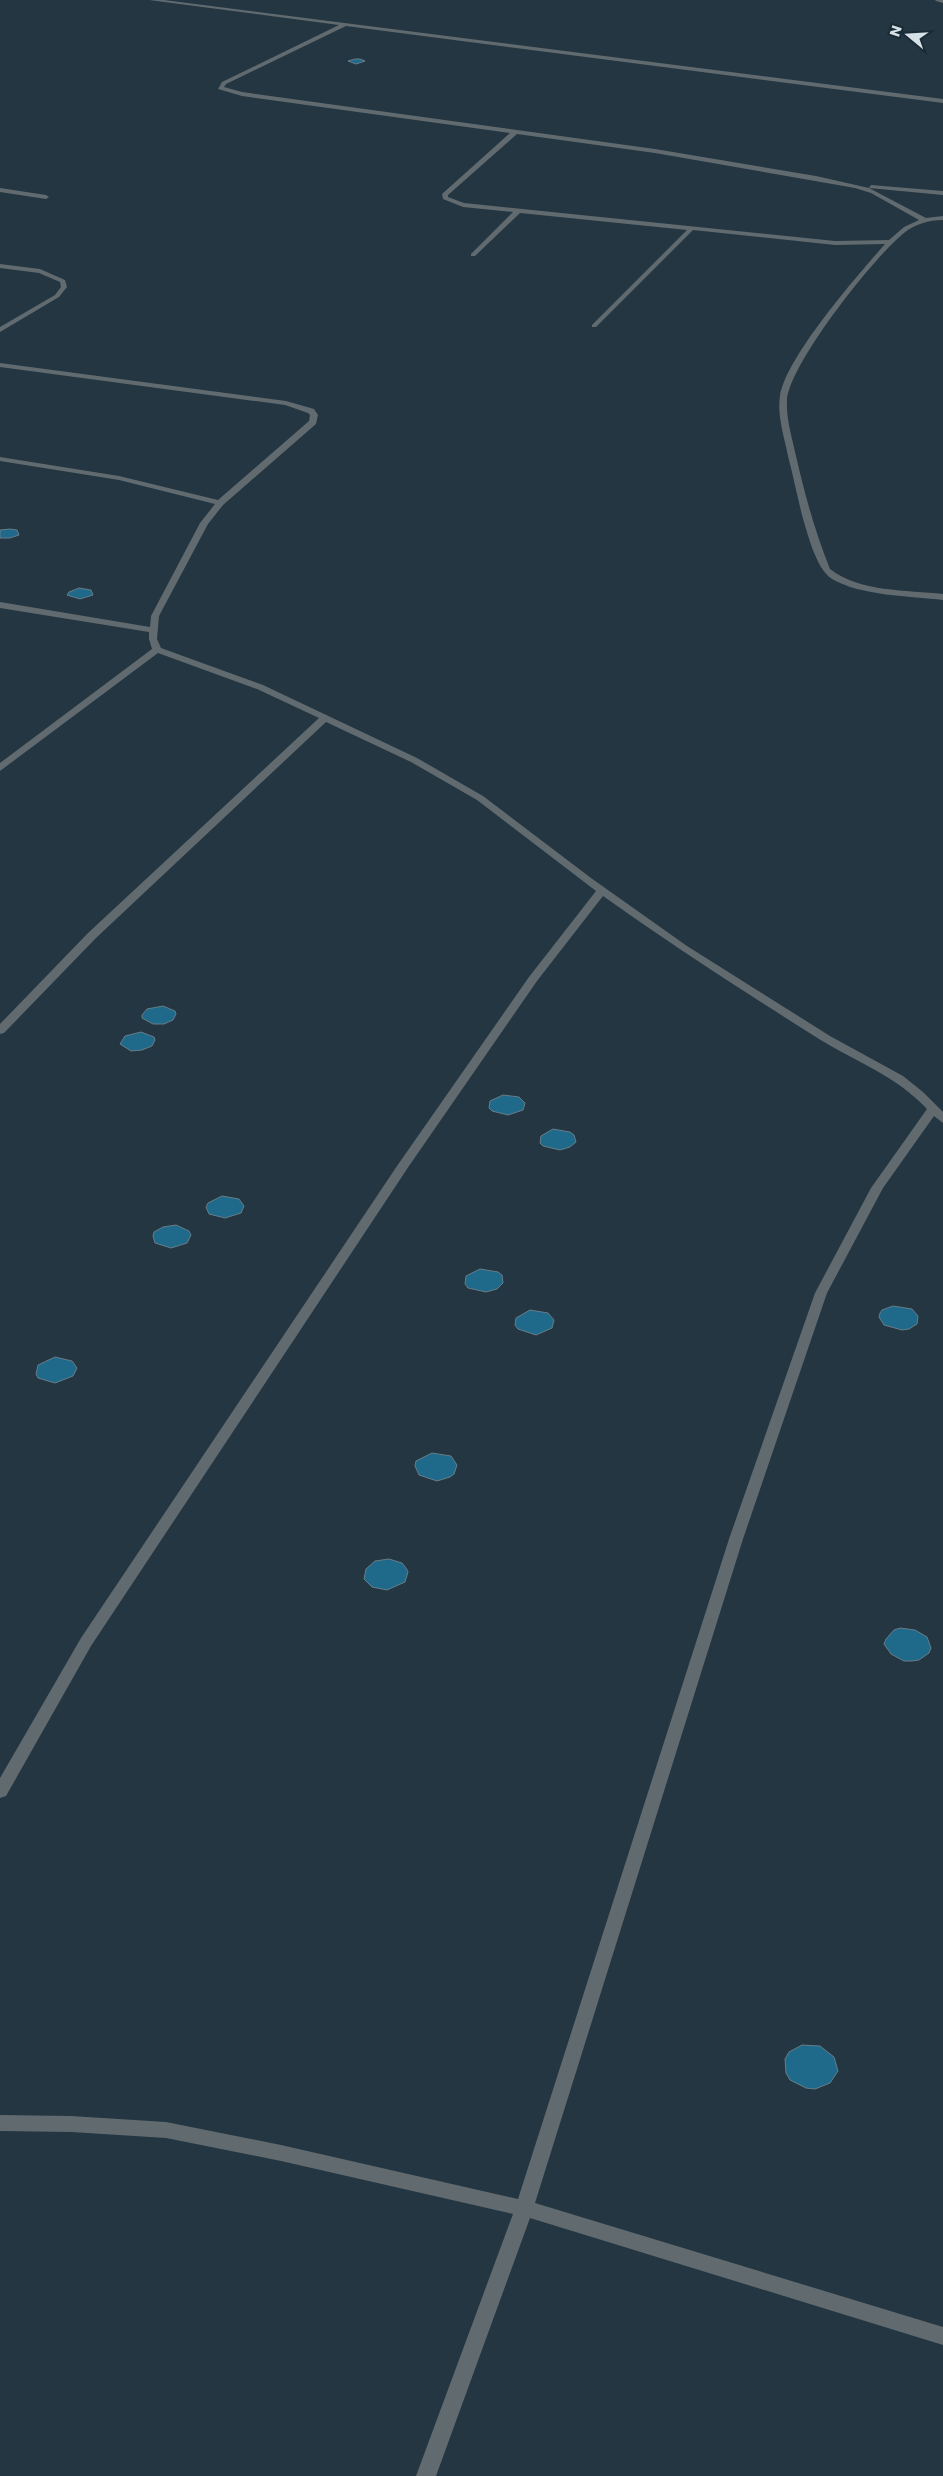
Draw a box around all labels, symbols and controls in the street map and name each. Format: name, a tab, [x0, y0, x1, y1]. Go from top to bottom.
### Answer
north arrow	[883, 10, 933, 60]
text: N	[884, 23, 907, 39]

